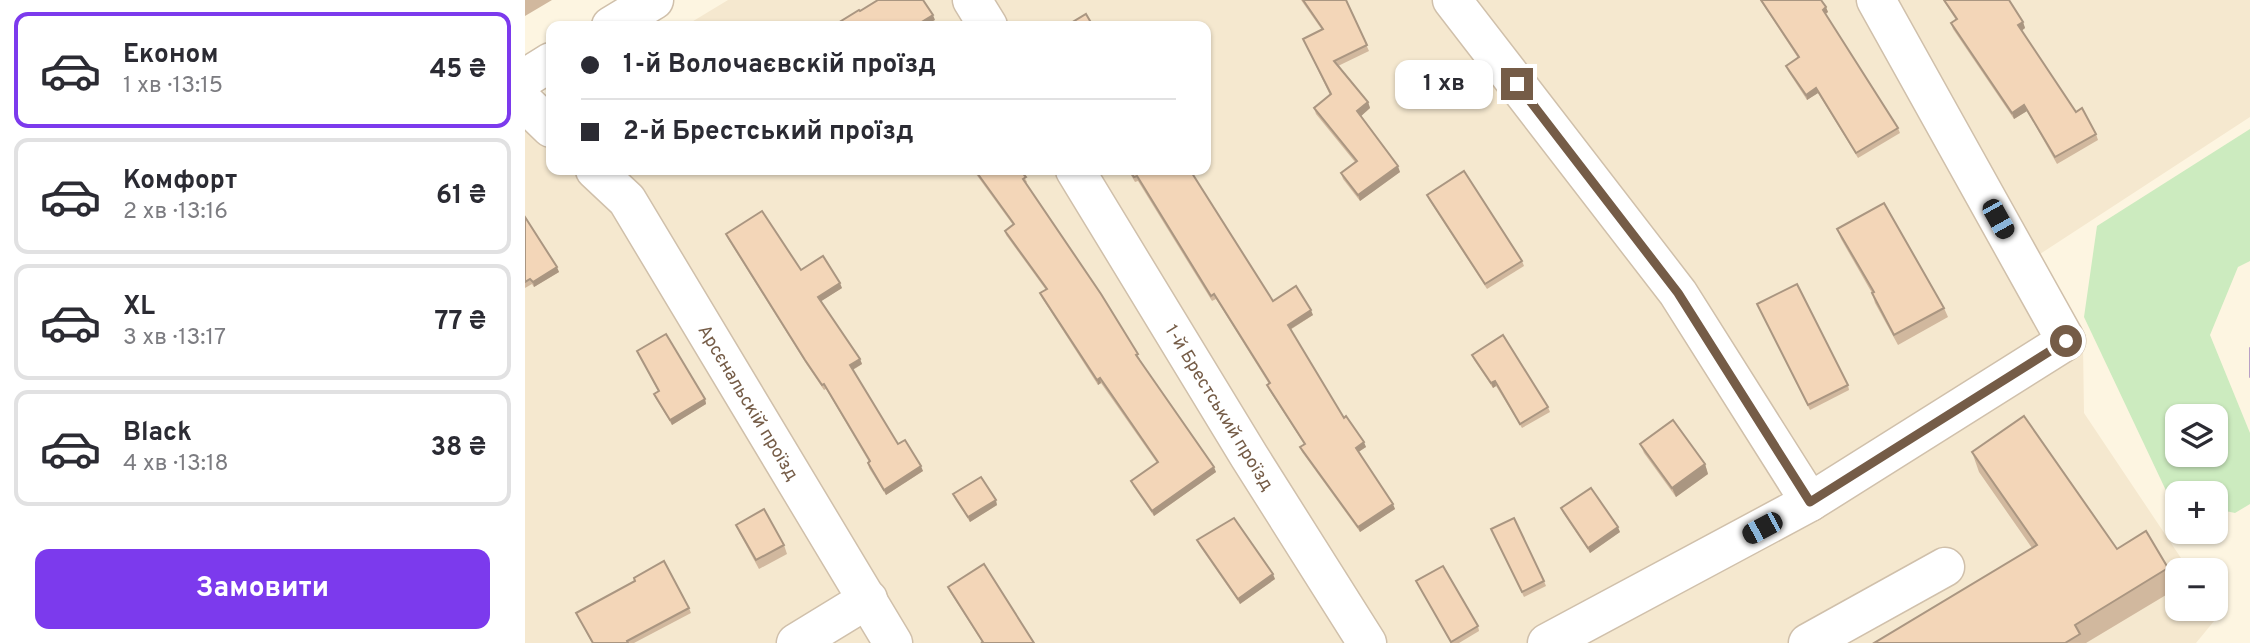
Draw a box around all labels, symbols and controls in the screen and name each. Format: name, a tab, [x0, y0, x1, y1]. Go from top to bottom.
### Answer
icon: car	[39, 39, 102, 102]
text: Економ	[123, 39, 218, 72]
text: 1-й Волочаєвскій проїзд	[623, 49, 936, 82]
text: 45 ₴	[430, 54, 486, 87]
callout: 1 хв	[1395, 60, 1493, 108]
route end	[1501, 68, 1533, 100]
text: 1 хв	[1423, 70, 1465, 99]
text: 1 хв · 13:15	[123, 72, 223, 101]
text: 2-й Брестський проїзд	[623, 116, 913, 149]
icon: car	[39, 165, 102, 228]
text: Комфорт	[123, 165, 237, 198]
text: 61 ₴	[436, 180, 486, 213]
car	[1979, 196, 2018, 242]
text: 2 хв · 13:16	[123, 198, 228, 227]
icon: car	[39, 291, 102, 354]
text: XL	[123, 291, 155, 324]
text: 77 ₴	[435, 306, 486, 339]
street label: Арсєнальскій проїзд	[692, 321, 803, 485]
street label: 1-й Брестський проїзд	[1159, 321, 1278, 496]
text: 3 хв · 13:17	[123, 324, 226, 353]
route start	[2050, 325, 2082, 357]
map controls	[2165, 404, 2228, 621]
button: layers	[2165, 404, 2228, 467]
icon: car	[39, 417, 102, 480]
text: Black	[123, 417, 192, 450]
text: 38 ₴	[430, 432, 486, 465]
text: 4 хв · 13:18	[123, 450, 229, 479]
button: +	[2165, 481, 2228, 544]
car	[1739, 509, 1786, 547]
button: Замовити	[35, 549, 490, 629]
button: −	[2165, 558, 2228, 621]

